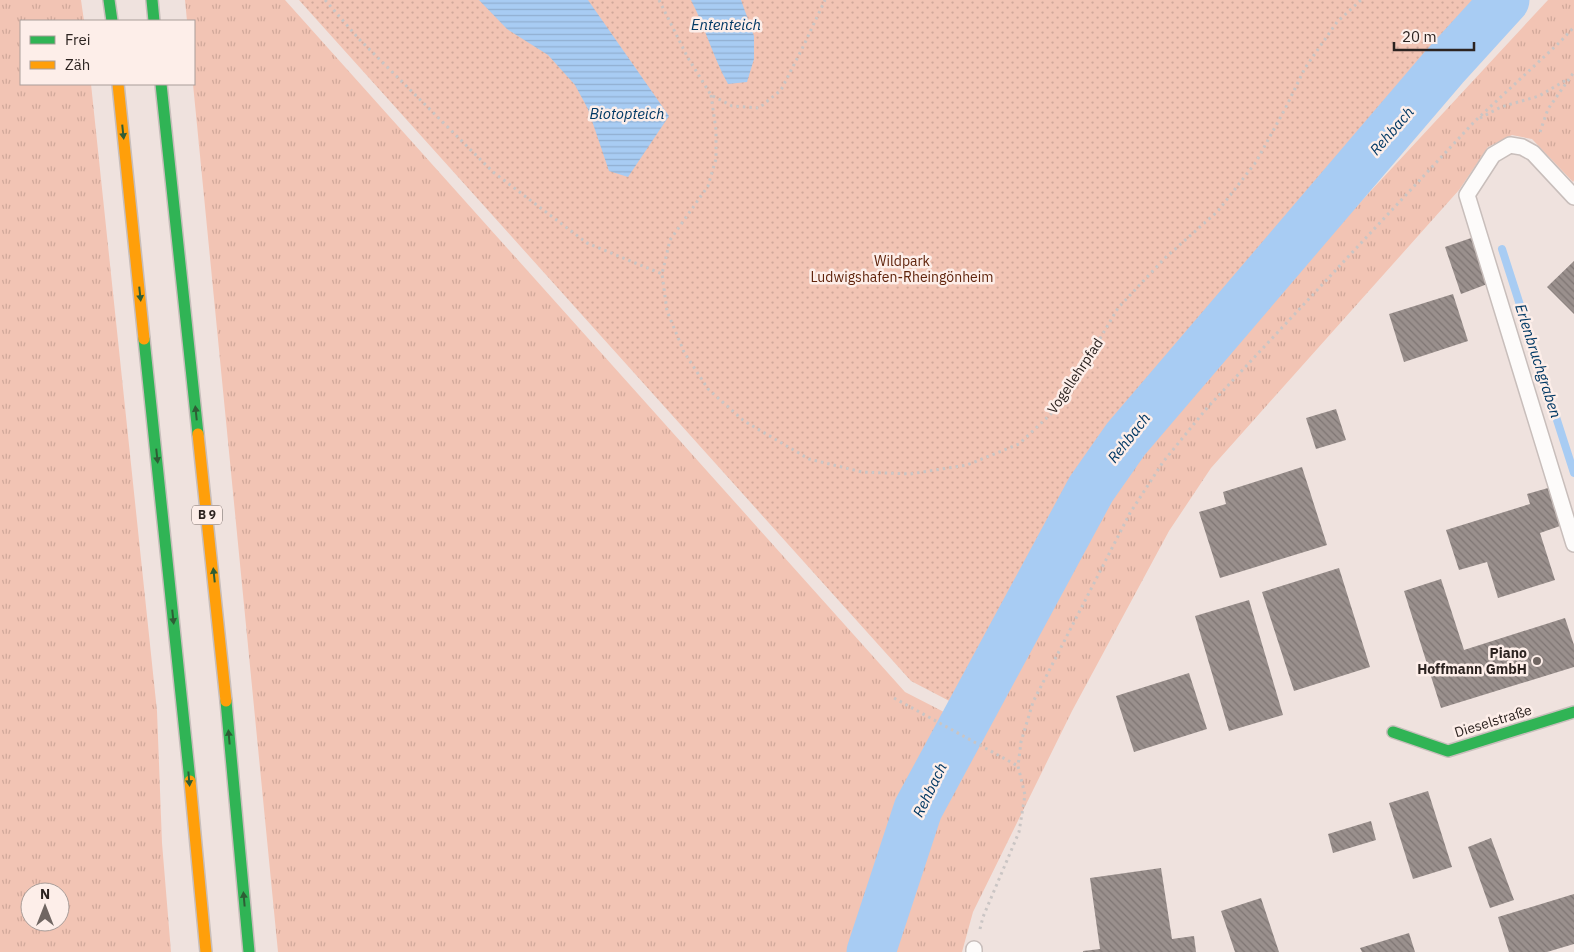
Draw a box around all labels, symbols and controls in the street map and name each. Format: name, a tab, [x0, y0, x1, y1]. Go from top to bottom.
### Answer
water label: Ententeich	[691, 15, 761, 34]
legend	[20, 20, 195, 85]
scale bar	[1394, 20, 1474, 52]
text: 20 m	[1402, 27, 1437, 46]
text: Frei	[65, 30, 91, 49]
text: Zäh	[65, 55, 90, 74]
water label: Rehbach	[1365, 102, 1418, 159]
water label: Biotopteich	[589, 104, 665, 123]
one-way arrow	[119, 125, 127, 141]
park label: Wildpark Ludwigshafen-Rheingönheim	[810, 252, 994, 286]
one-way arrow	[136, 286, 144, 302]
water label: Erlenbruchgraben	[1511, 301, 1566, 420]
street label: Vogellehrpfad	[1043, 335, 1107, 417]
one-way arrow	[192, 405, 200, 421]
water label: Rehbach	[1103, 409, 1154, 466]
one-way arrow	[153, 448, 161, 464]
road number: B 9	[192, 506, 222, 524]
one-way arrow	[210, 567, 218, 583]
one-way arrow	[169, 609, 177, 625]
place label: Piano Hoffmann GmbH	[1417, 644, 1527, 678]
marker: Piano Hoffmann GmbH	[1531, 655, 1543, 667]
street label: Dieselstraße	[1452, 701, 1534, 741]
one-way arrow	[225, 728, 233, 744]
water label: Rehbach	[908, 759, 951, 820]
one-way arrow	[186, 771, 194, 787]
north arrow	[20, 882, 70, 932]
text: N	[40, 885, 50, 903]
one-way arrow	[240, 890, 248, 906]

